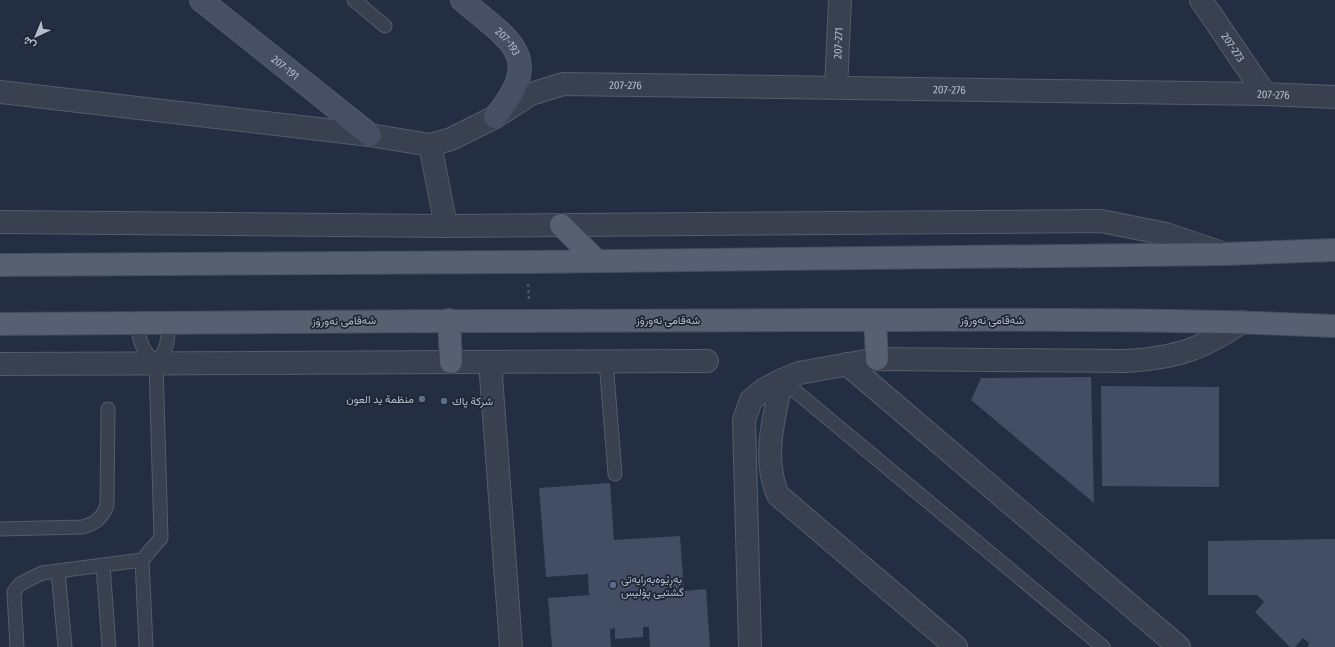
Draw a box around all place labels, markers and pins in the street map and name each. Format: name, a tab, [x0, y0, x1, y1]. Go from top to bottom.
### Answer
place label: منظمة يد العون	[346, 393, 414, 406]
marker: منظمة يد العون	[417, 394, 427, 404]
place label: شركة پاك	[452, 395, 493, 409]
marker: شركة پاك	[439, 396, 449, 406]
place label: بەڕێوەبەرایەتی گشتیی پۆلیس	[621, 573, 684, 600]
marker: بەڕێوەبەرایەتی گشتیی پۆلیس	[608, 580, 618, 590]

